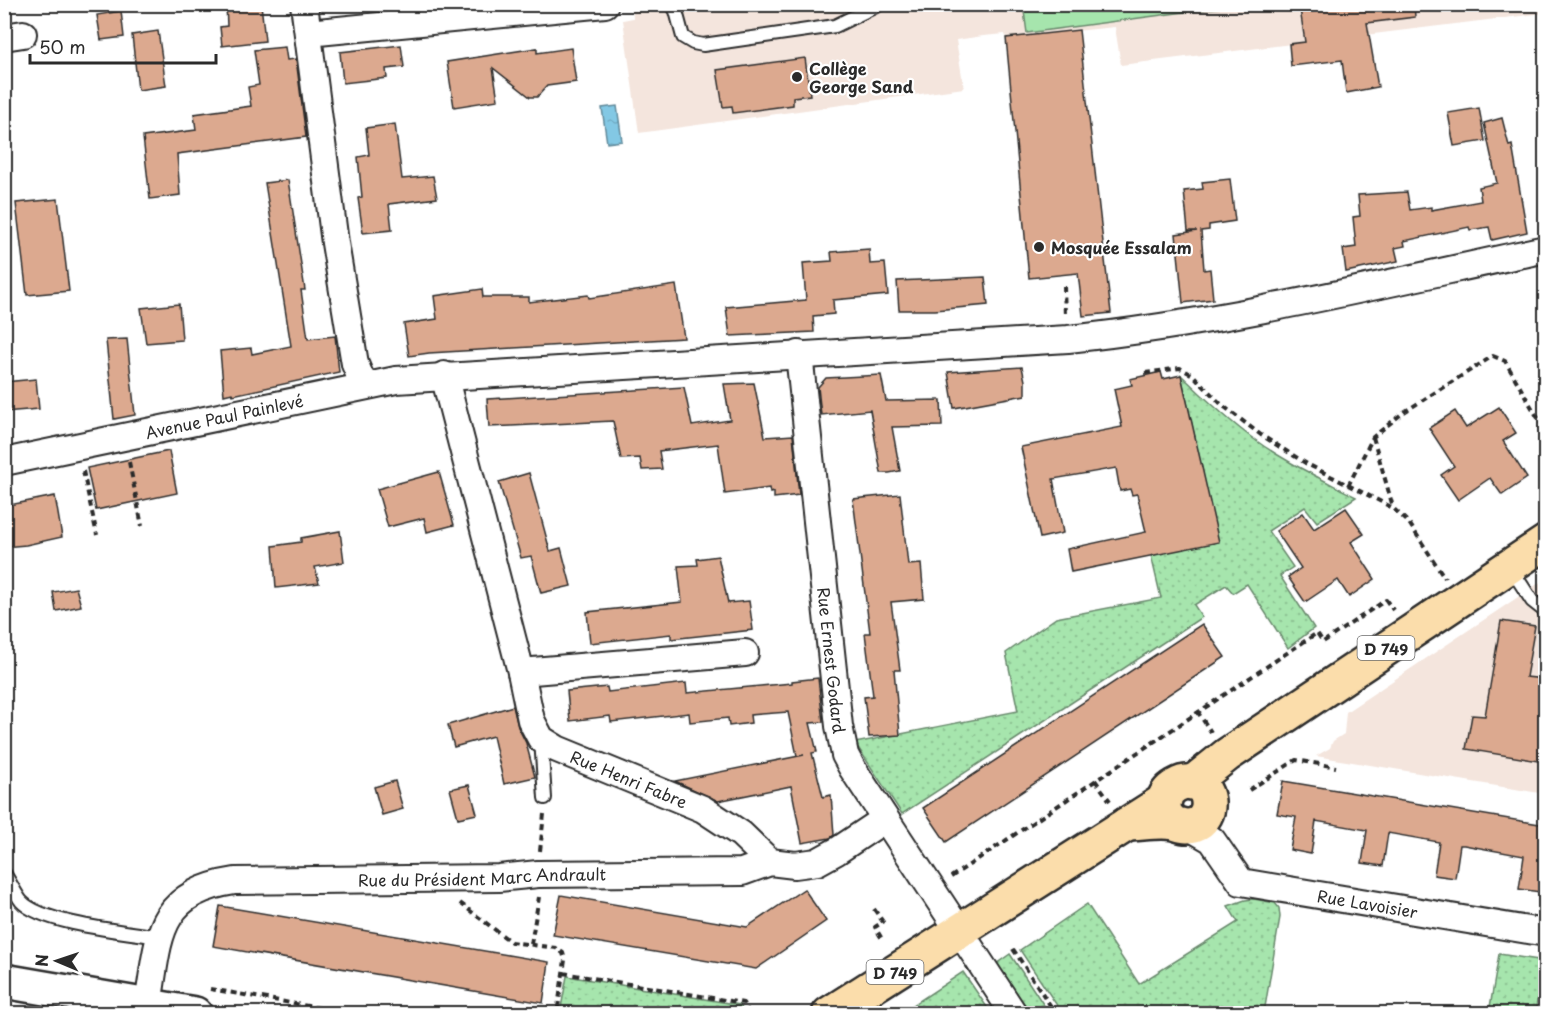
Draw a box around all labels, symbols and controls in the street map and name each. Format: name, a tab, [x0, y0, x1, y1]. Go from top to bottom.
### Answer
scale bar	[30, 27, 216, 65]
text: 50 m	[39, 33, 86, 60]
place label: Collège George Sand	[809, 56, 914, 98]
marker: Collège George Sand	[790, 70, 804, 84]
place label: Mosquée Essalam	[1051, 235, 1192, 259]
marker: Mosquée Essalam	[1032, 240, 1046, 254]
street label: Avenue Paul Painlevé	[143, 388, 306, 444]
street label: Rue Ernest Godard	[812, 586, 852, 736]
road number: D 749	[1358, 636, 1414, 660]
street label: Rue Henri Fabre	[567, 744, 691, 813]
street label: Rue du Président Marc Andrault	[358, 861, 607, 892]
street label: Rue Lavoisier	[1315, 883, 1420, 923]
north arrow	[27, 931, 87, 991]
text: N	[29, 954, 53, 967]
road number: D 749	[866, 960, 924, 984]

